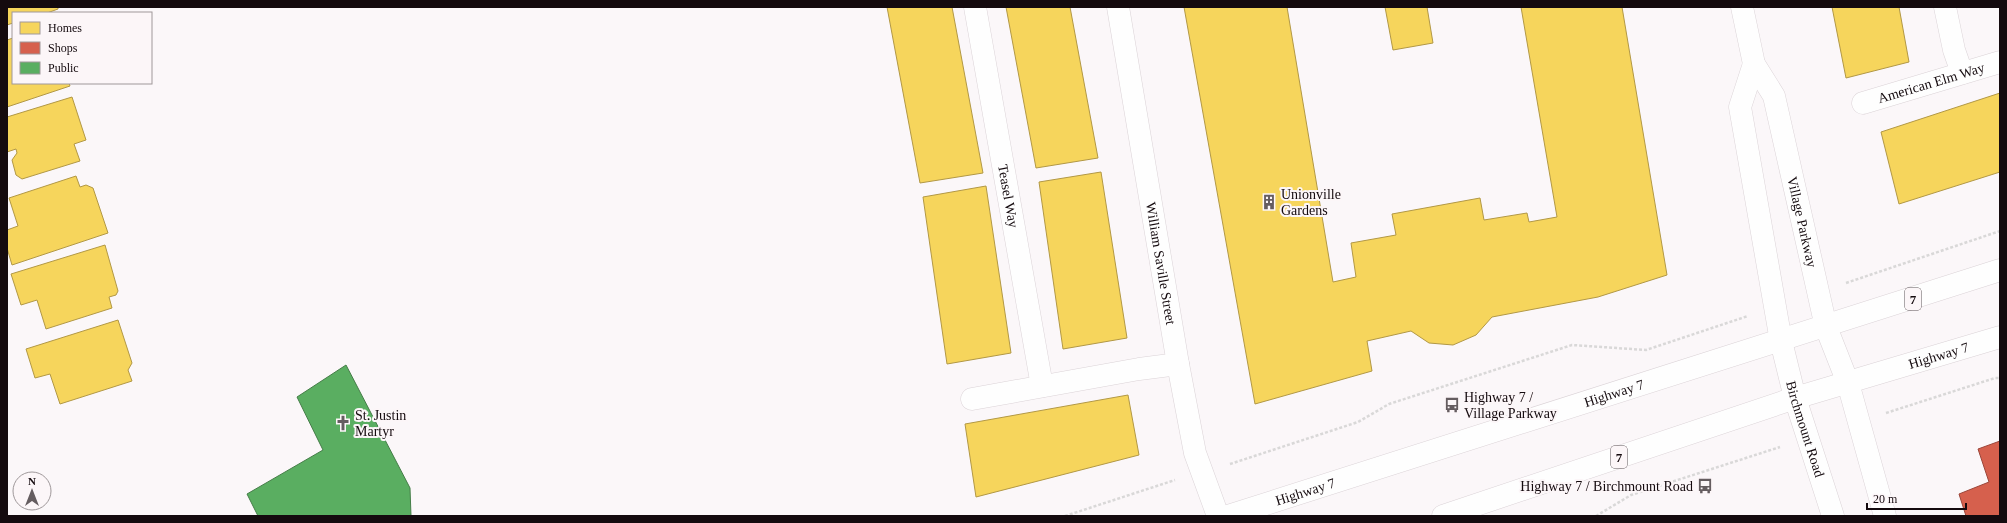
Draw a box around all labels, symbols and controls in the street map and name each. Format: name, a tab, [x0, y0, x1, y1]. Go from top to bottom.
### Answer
legend	[12, 12, 152, 84]
text: Homes	[48, 21, 82, 35]
text: Shops	[48, 41, 78, 55]
street label: American Elm Way	[1876, 60, 1986, 106]
text: Public	[48, 61, 79, 75]
street label: Teasel Way	[995, 163, 1021, 229]
street label: Village Parkway	[1784, 175, 1819, 269]
place label: Unionville Gardens	[1281, 187, 1341, 218]
building icon: Unionville Gardens	[1260, 193, 1278, 211]
street label: William Saville Street	[1143, 201, 1178, 326]
road number: 7	[1905, 288, 1921, 310]
street label: Highway 7	[1907, 340, 1970, 372]
street label: Highway 7	[1582, 377, 1646, 410]
street label: Birchmount Road	[1783, 379, 1827, 479]
place label: Highway 7 / Village Parkway	[1464, 390, 1557, 421]
bus stop icon: Highway 7 / Village Parkway	[1443, 396, 1461, 414]
place label: St. Justin Martyr	[355, 408, 406, 439]
church icon: St. Justin Martyr	[334, 414, 352, 432]
road number: 7	[1611, 446, 1627, 468]
north arrow	[12, 471, 52, 511]
text: N	[28, 475, 36, 487]
street label: Highway 7	[1274, 475, 1337, 508]
bus stop icon: Highway 7 / Birchmount Road	[1696, 477, 1714, 495]
place label: Highway 7 / Birchmount Road	[1520, 479, 1693, 494]
scale bar	[1867, 485, 1966, 511]
text: 20 m	[1873, 492, 1898, 506]

